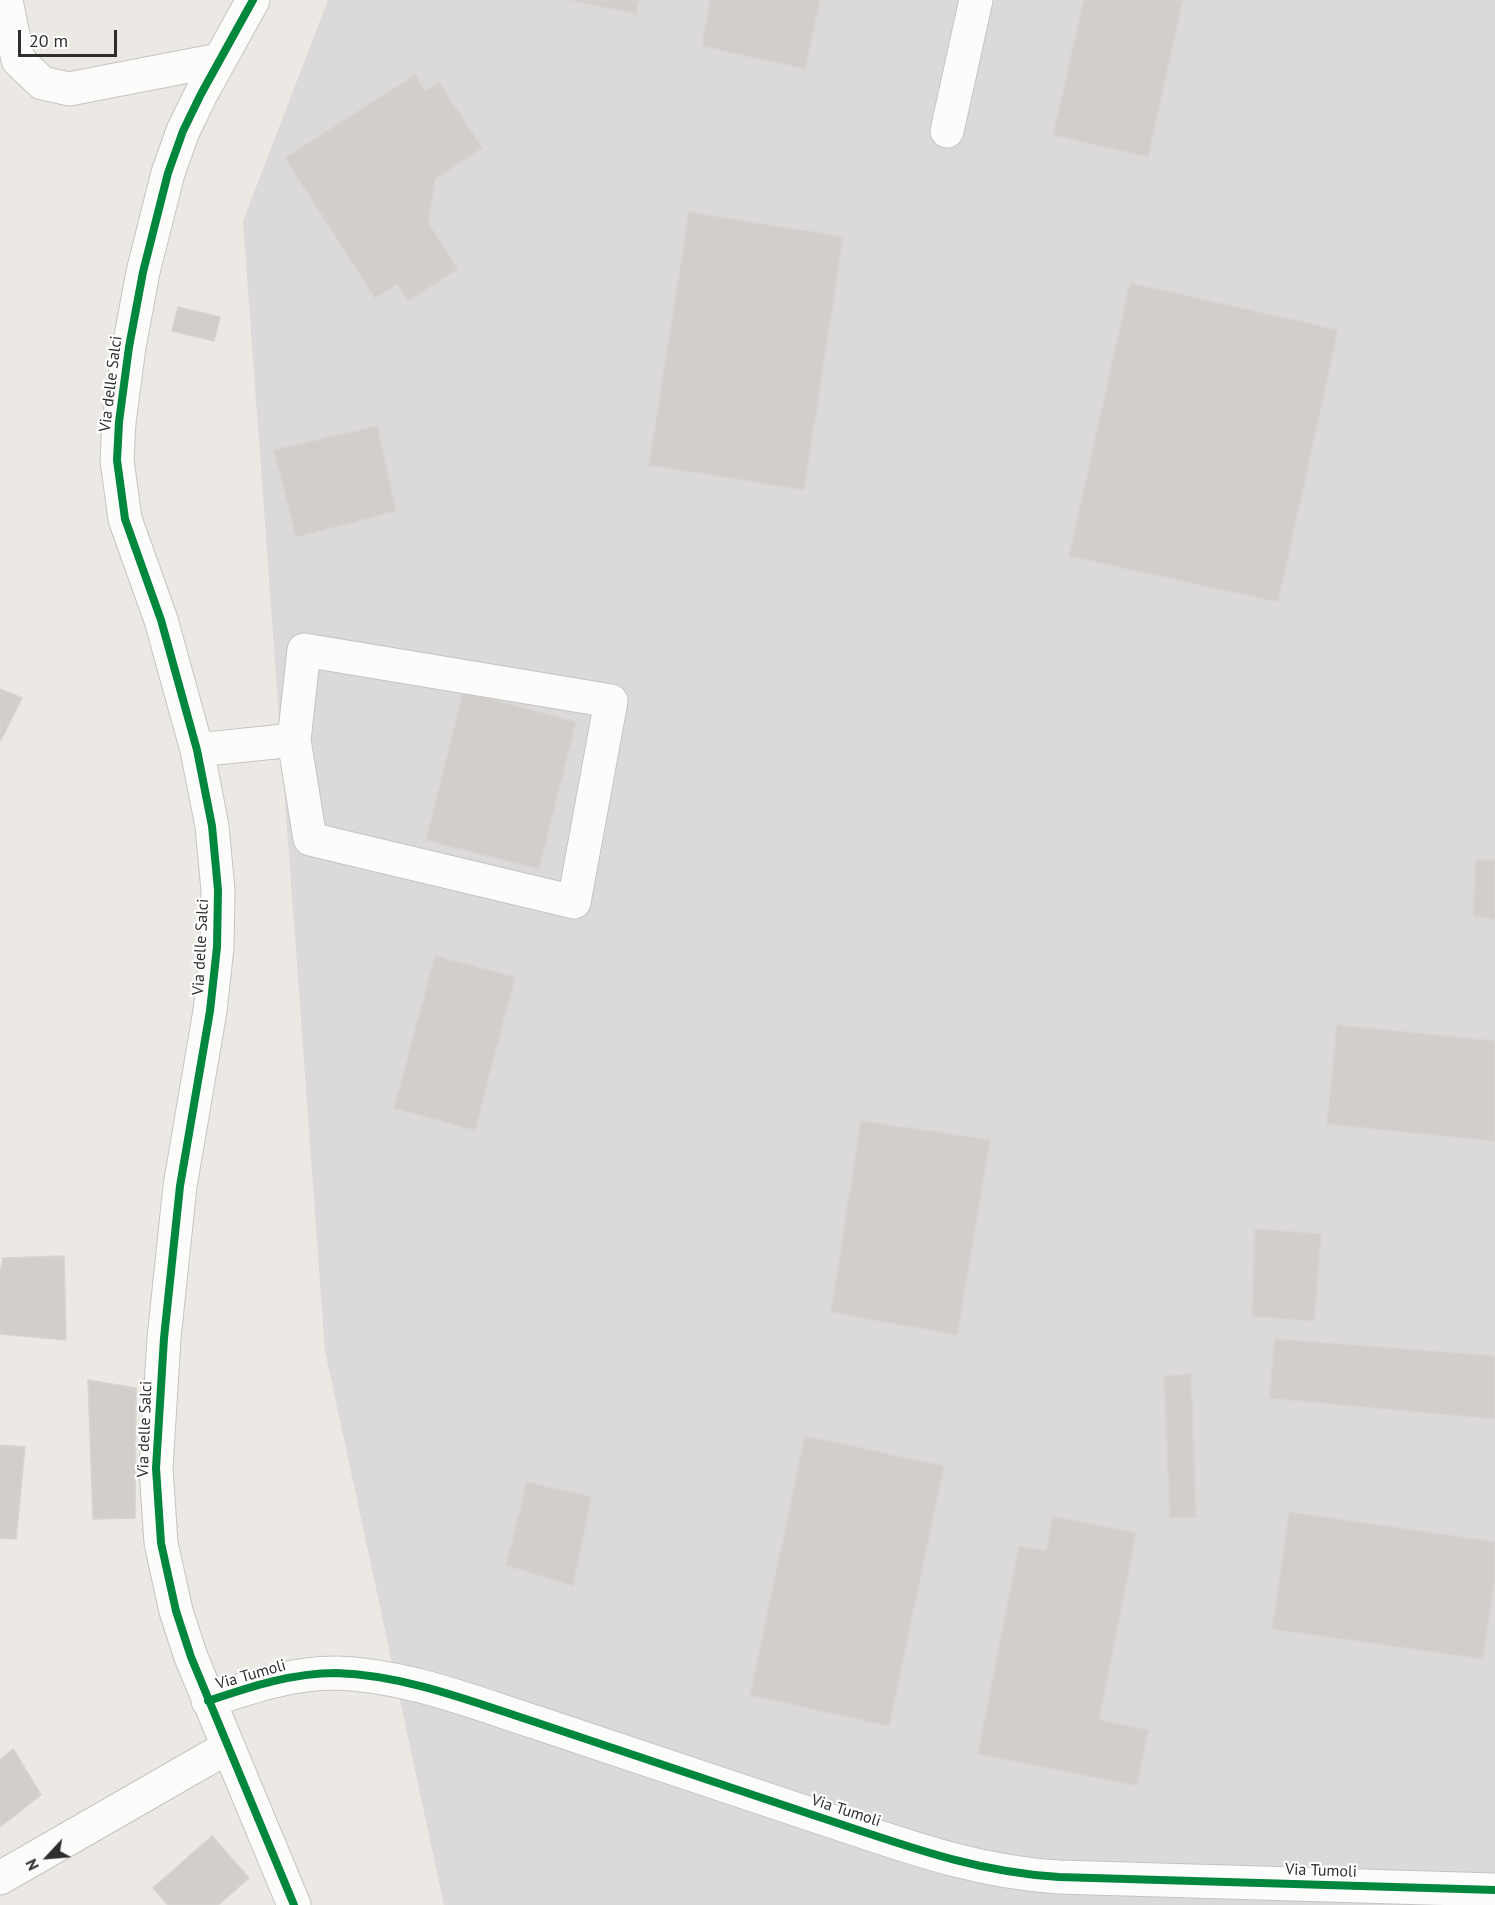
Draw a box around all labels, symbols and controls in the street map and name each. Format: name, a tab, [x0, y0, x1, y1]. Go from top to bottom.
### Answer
scale bar	[21, 18, 120, 56]
text: 20 m	[29, 29, 68, 52]
street label: Via delle Salci	[96, 335, 126, 433]
street label: Via delle Salci	[189, 898, 213, 996]
street label: Via delle Salci	[134, 1380, 156, 1478]
street label: Via Tumoli	[214, 1656, 288, 1694]
street label: Via Tumoli	[809, 1791, 883, 1831]
north arrow	[18, 1827, 78, 1887]
text: N	[21, 1856, 43, 1874]
street label: Via Tumoli	[1285, 1860, 1357, 1882]

